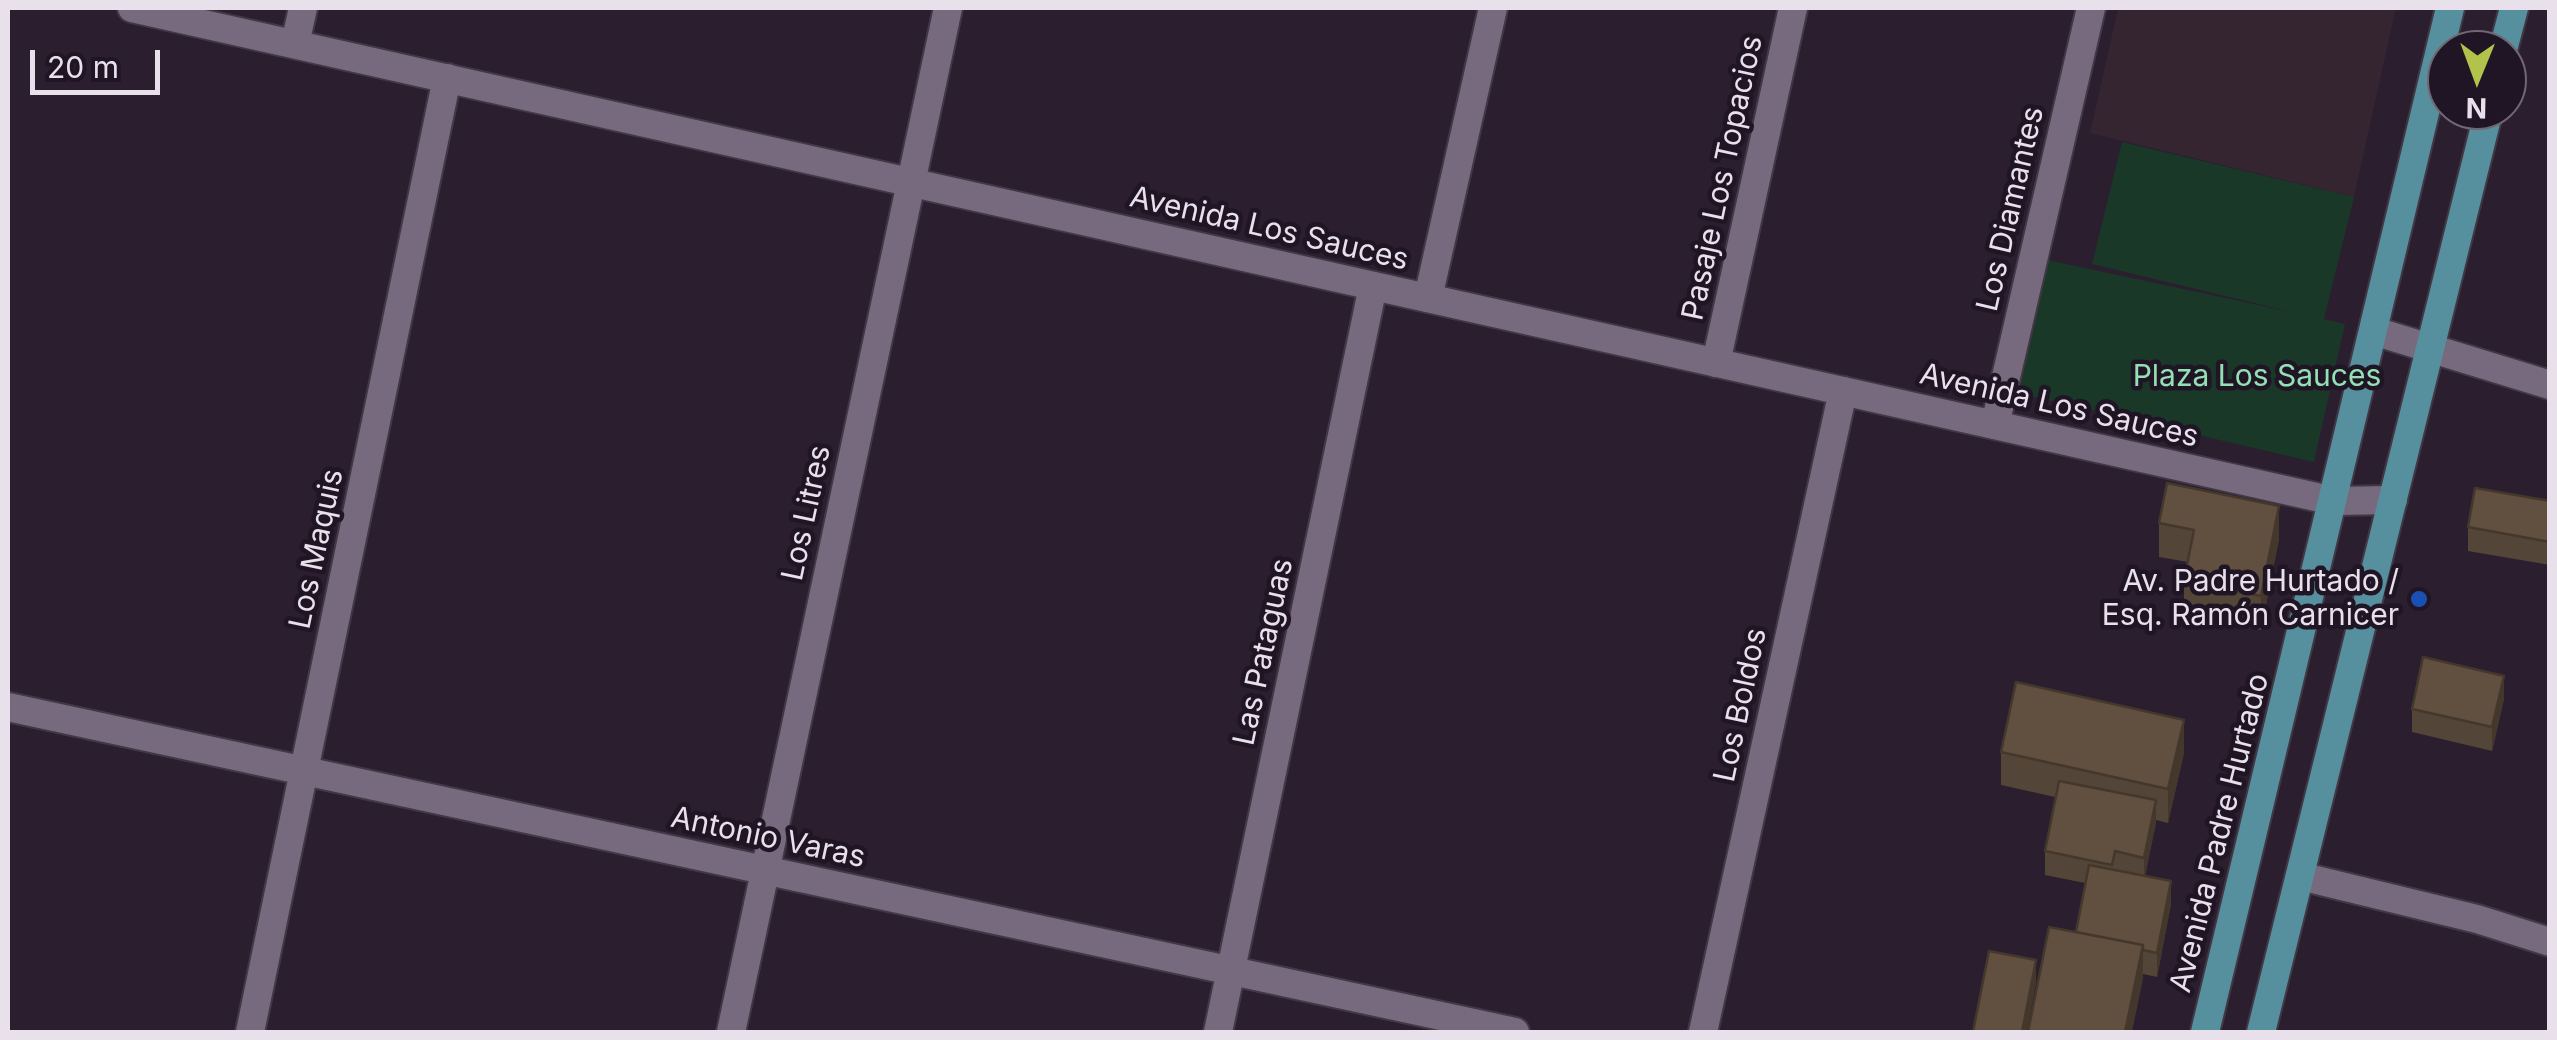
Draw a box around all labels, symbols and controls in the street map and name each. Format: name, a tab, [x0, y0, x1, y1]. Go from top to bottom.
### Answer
scale bar	[35, 30, 165, 92]
north arrow	[2427, 30, 2527, 130]
street label: Pasaje Los Topacios	[1675, 33, 1771, 323]
text: 20 m	[47, 49, 119, 85]
text: N	[2466, 91, 2487, 125]
street label: Los Diamantes	[1970, 103, 2052, 315]
street label: Avenida Los Sauces	[1126, 179, 1412, 279]
street label: Avenida Los Sauces	[1916, 356, 2202, 456]
park label: Plaza Los Sauces	[2133, 359, 2381, 395]
street label: Los Litres	[775, 442, 839, 584]
street label: Los Maquis	[283, 466, 351, 632]
street label: Las Pataguas	[1227, 555, 1301, 749]
place label: Av. Padre Hurtado / Esq. Ramón Carnicer	[2102, 564, 2399, 634]
marker: Av. Padre Hurtado / Esq. Ramón Carnicer	[2408, 588, 2430, 610]
street label: Los Boldos	[1707, 625, 1775, 785]
street label: Avenida Padre Hurtado	[2163, 670, 2277, 996]
street label: Antonio Varas	[668, 800, 868, 876]

